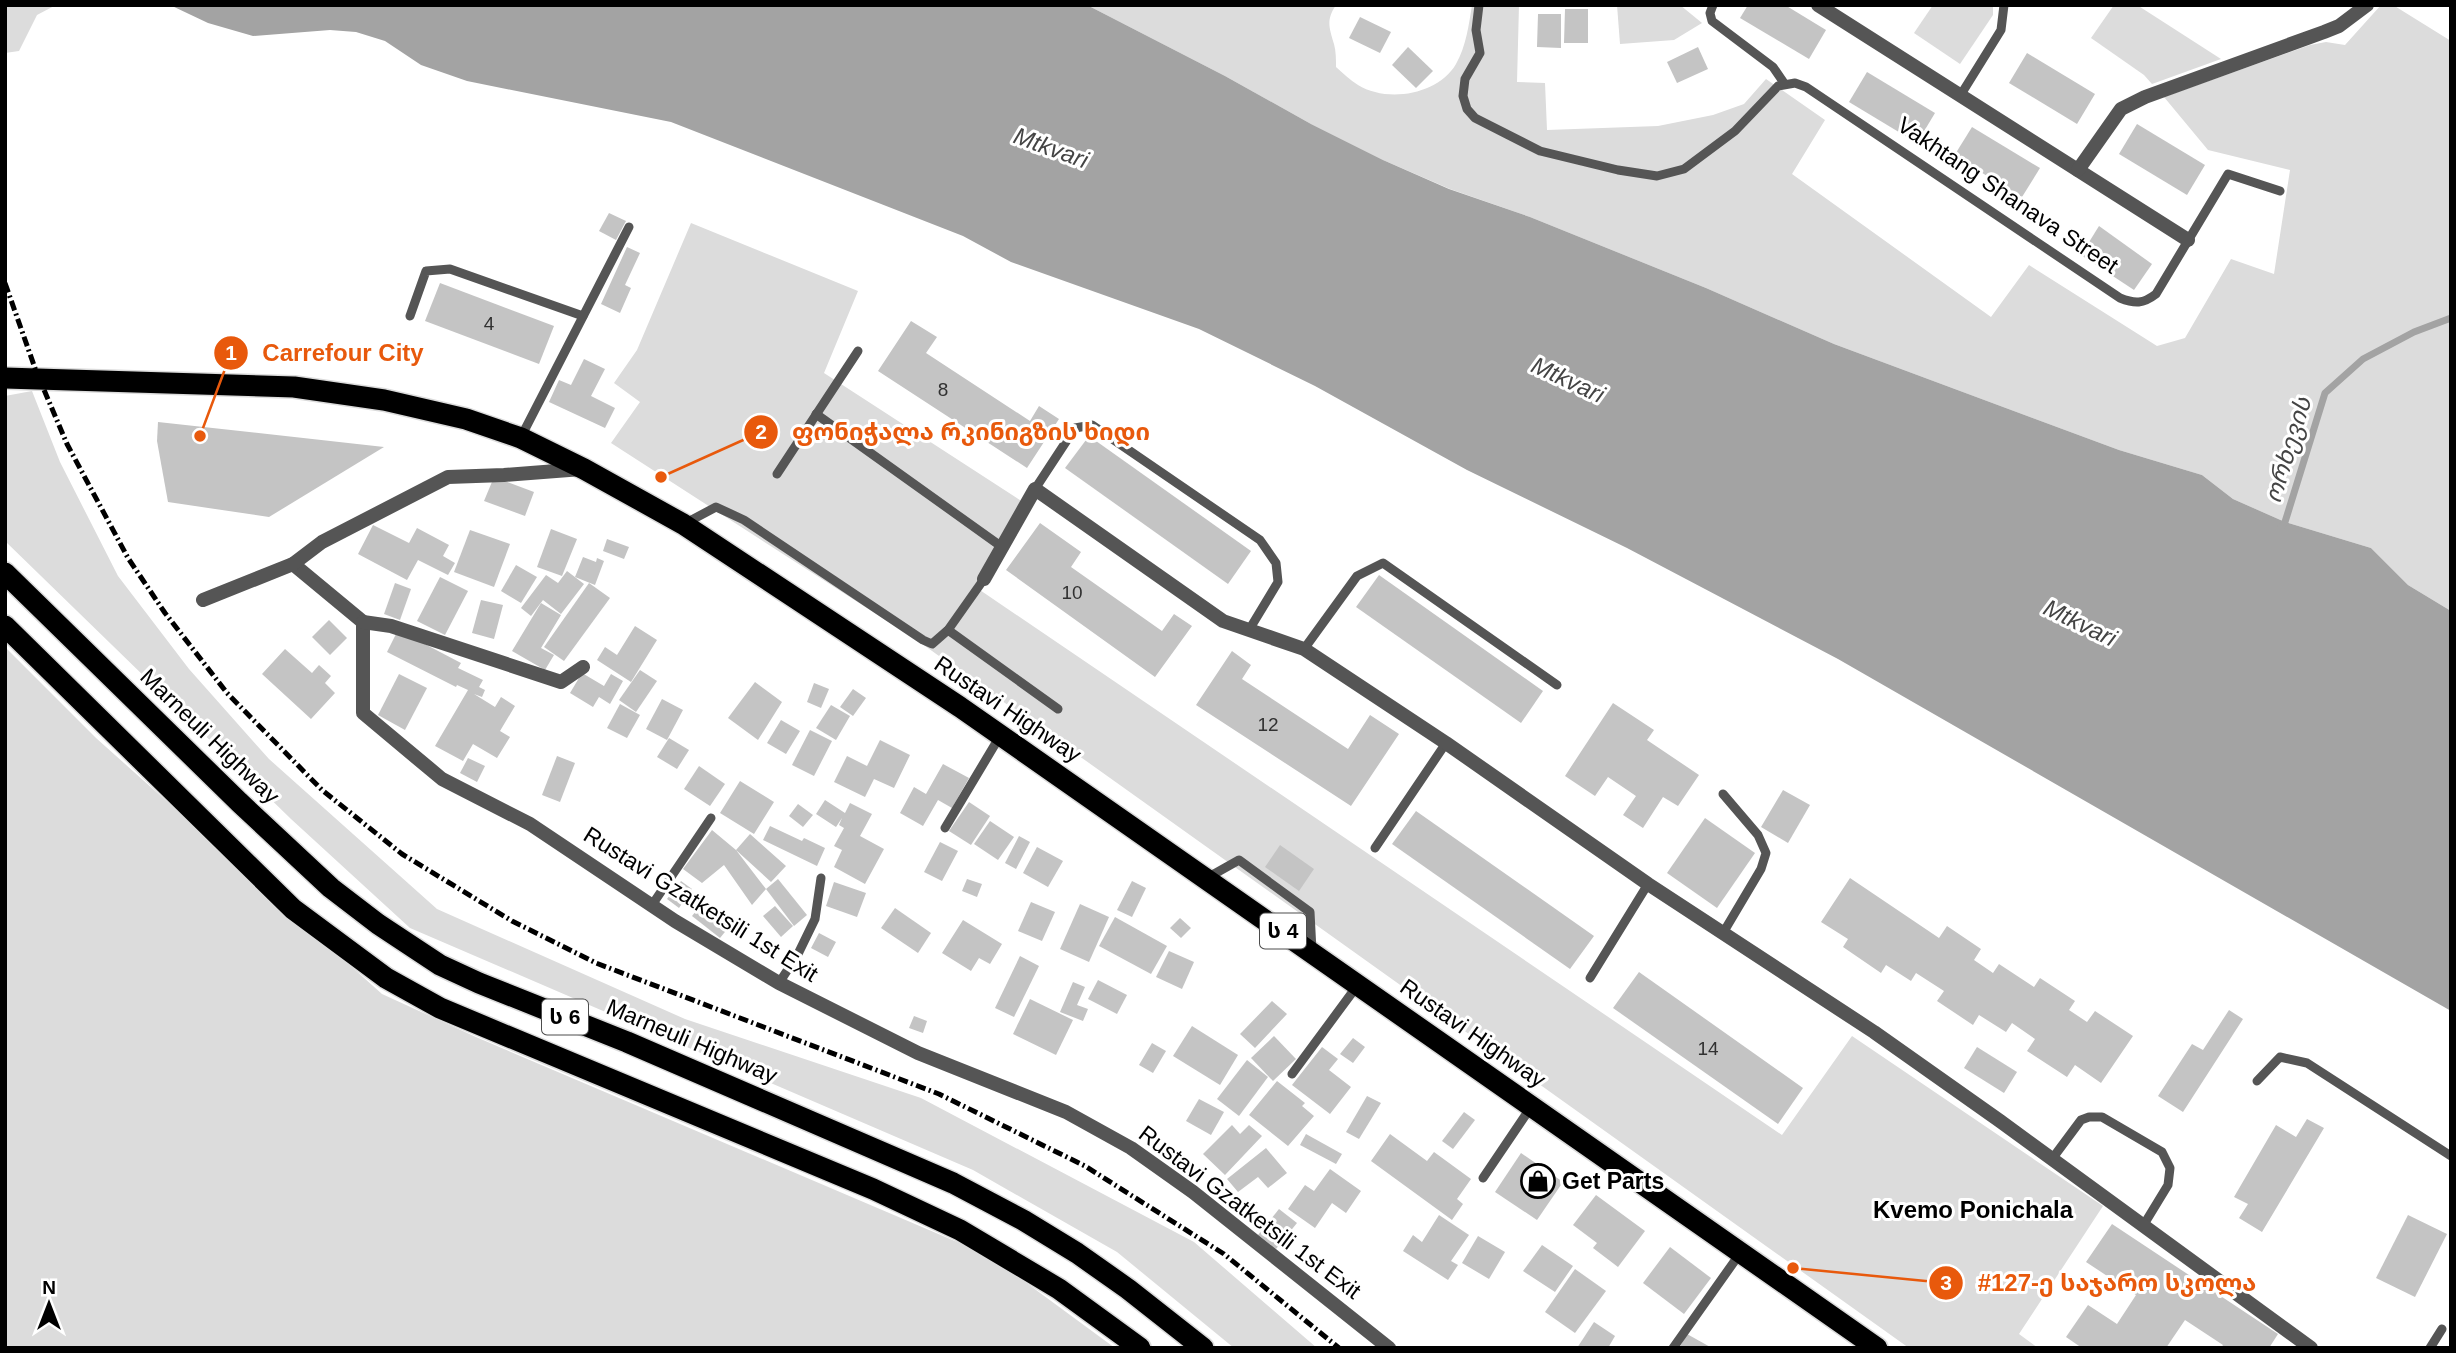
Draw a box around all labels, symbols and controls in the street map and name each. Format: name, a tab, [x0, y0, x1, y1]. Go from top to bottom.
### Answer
street label: Vakhtang Shanava Street	[1893, 111, 2124, 279]
water label: Mtkvari	[1010, 122, 1093, 174]
house number: 4	[484, 313, 495, 334]
callout: Carrefour City	[213, 330, 438, 375]
text: Carrefour City	[262, 339, 424, 366]
text: 1	[225, 341, 237, 364]
water label: Mtkvari	[1527, 351, 1610, 408]
house number: 8	[938, 379, 948, 400]
water label: ორხევის	[2259, 393, 2317, 506]
callout: ფონიჭალა რკინიგზის ხიდი	[743, 409, 1164, 454]
text: ფონიჭალა რკინიგზის ხიდი	[792, 418, 1150, 447]
text: 2	[755, 420, 767, 443]
house number: 10	[1061, 582, 1083, 603]
water label: Mtkvari	[2040, 593, 2121, 652]
street label: Rustavi Highway	[930, 650, 1087, 768]
street label: Marneuli Highway	[135, 663, 285, 809]
house number: 12	[1257, 714, 1279, 735]
street label: Rustavi Gzatketsili 1st Exit	[579, 821, 823, 987]
road number: ს 4	[1260, 914, 1306, 948]
street label: Rustavi Highway	[1395, 973, 1551, 1093]
street label: Marneuli Highway	[603, 993, 782, 1089]
road number: ს 6	[542, 1000, 588, 1034]
house number: 14	[1697, 1038, 1719, 1059]
street label: Rustavi Gzatketsili 1st Exit	[1134, 1120, 1367, 1304]
shop icon: Get Parts	[1519, 1162, 1557, 1200]
place label: Get Parts	[1562, 1168, 1664, 1194]
district label: Kvemo Ponichala	[1873, 1196, 2074, 1223]
callout: #127-ე საჯარო სკოლა	[1929, 1260, 2271, 1305]
north arrow	[14, 1269, 84, 1339]
text: #127-ე საჯარო სკოლა	[1978, 1269, 2256, 1297]
text: 3	[1940, 1271, 1952, 1294]
text: N	[42, 1277, 56, 1298]

